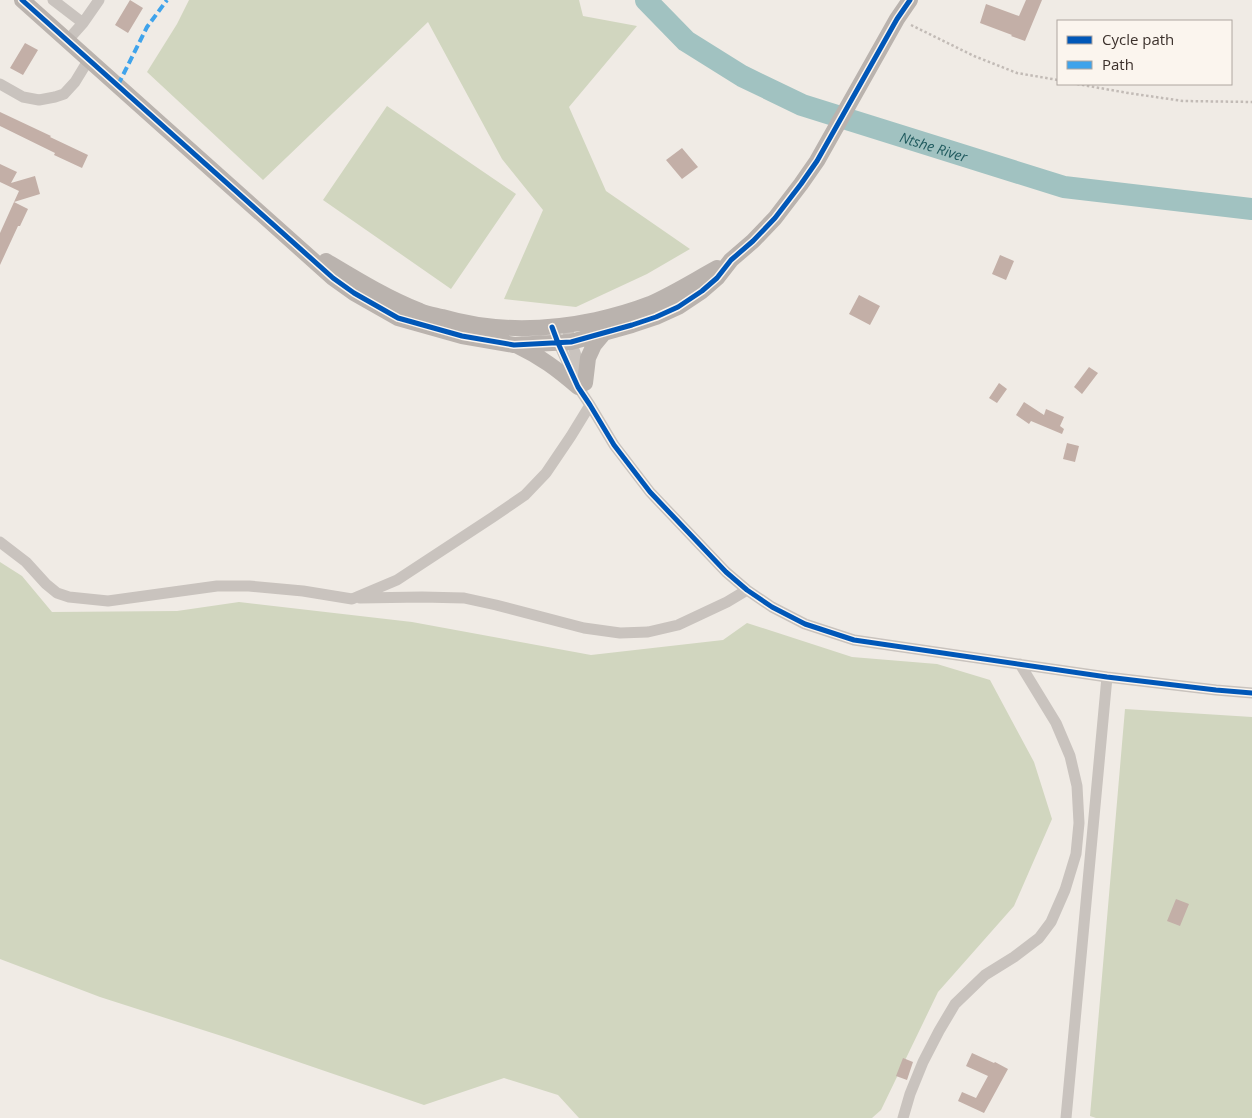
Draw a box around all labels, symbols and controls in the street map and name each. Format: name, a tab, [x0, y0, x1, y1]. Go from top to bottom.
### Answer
legend	[1057, 20, 1232, 85]
text: Cycle path	[1102, 29, 1174, 49]
text: Path	[1102, 54, 1134, 74]
water label: Ntshe River	[898, 127, 970, 166]

